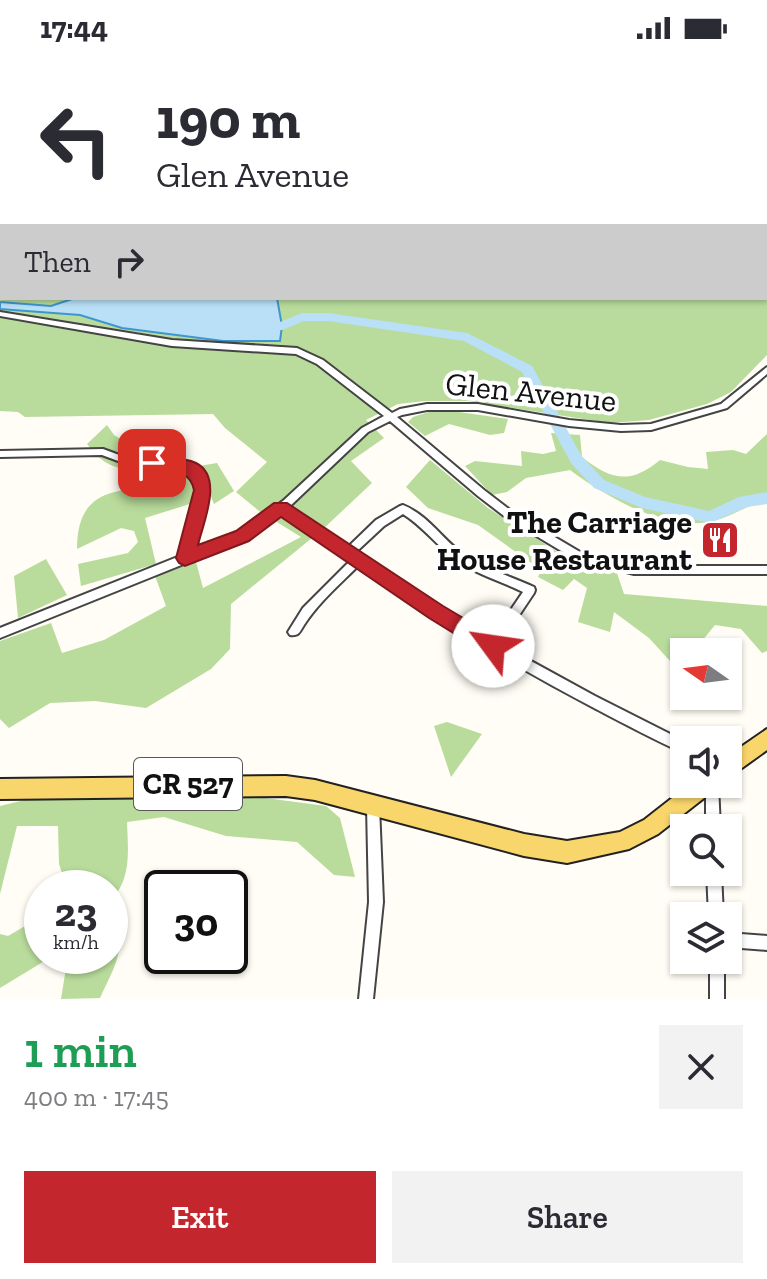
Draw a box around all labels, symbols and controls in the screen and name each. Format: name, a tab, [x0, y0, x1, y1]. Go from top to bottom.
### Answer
text: 17:44	[40, 10, 108, 46]
text: 190 m	[156, 85, 300, 152]
icon: left	[24, 88, 128, 192]
text: Glen Avenue	[156, 153, 349, 196]
icon: right	[107, 240, 151, 284]
text: Then	[24, 244, 91, 280]
street label: Glen Avenue	[444, 364, 618, 420]
pin	[118, 429, 186, 497]
icon: arrive	[130, 441, 174, 485]
place label: The Carriage House Restaurant	[437, 503, 692, 578]
restaurant icon: The Carriage House Restaurant	[699, 519, 741, 561]
position arrow	[451, 604, 535, 688]
north arrow	[670, 638, 742, 710]
map controls	[670, 638, 742, 974]
button: sound	[670, 726, 742, 798]
road number: CR 527	[134, 758, 242, 810]
button: search	[670, 814, 742, 886]
speed limit sign: 30	[144, 870, 248, 974]
text: 23	[55, 888, 97, 936]
button: layers	[670, 902, 742, 974]
text: km/h	[53, 930, 99, 954]
text: 1 min	[24, 1022, 137, 1079]
button: close	[659, 1025, 743, 1109]
text: 400 m · 17:45	[24, 1081, 169, 1113]
button: Exit	[24, 1171, 376, 1263]
button: Share	[392, 1171, 743, 1263]

